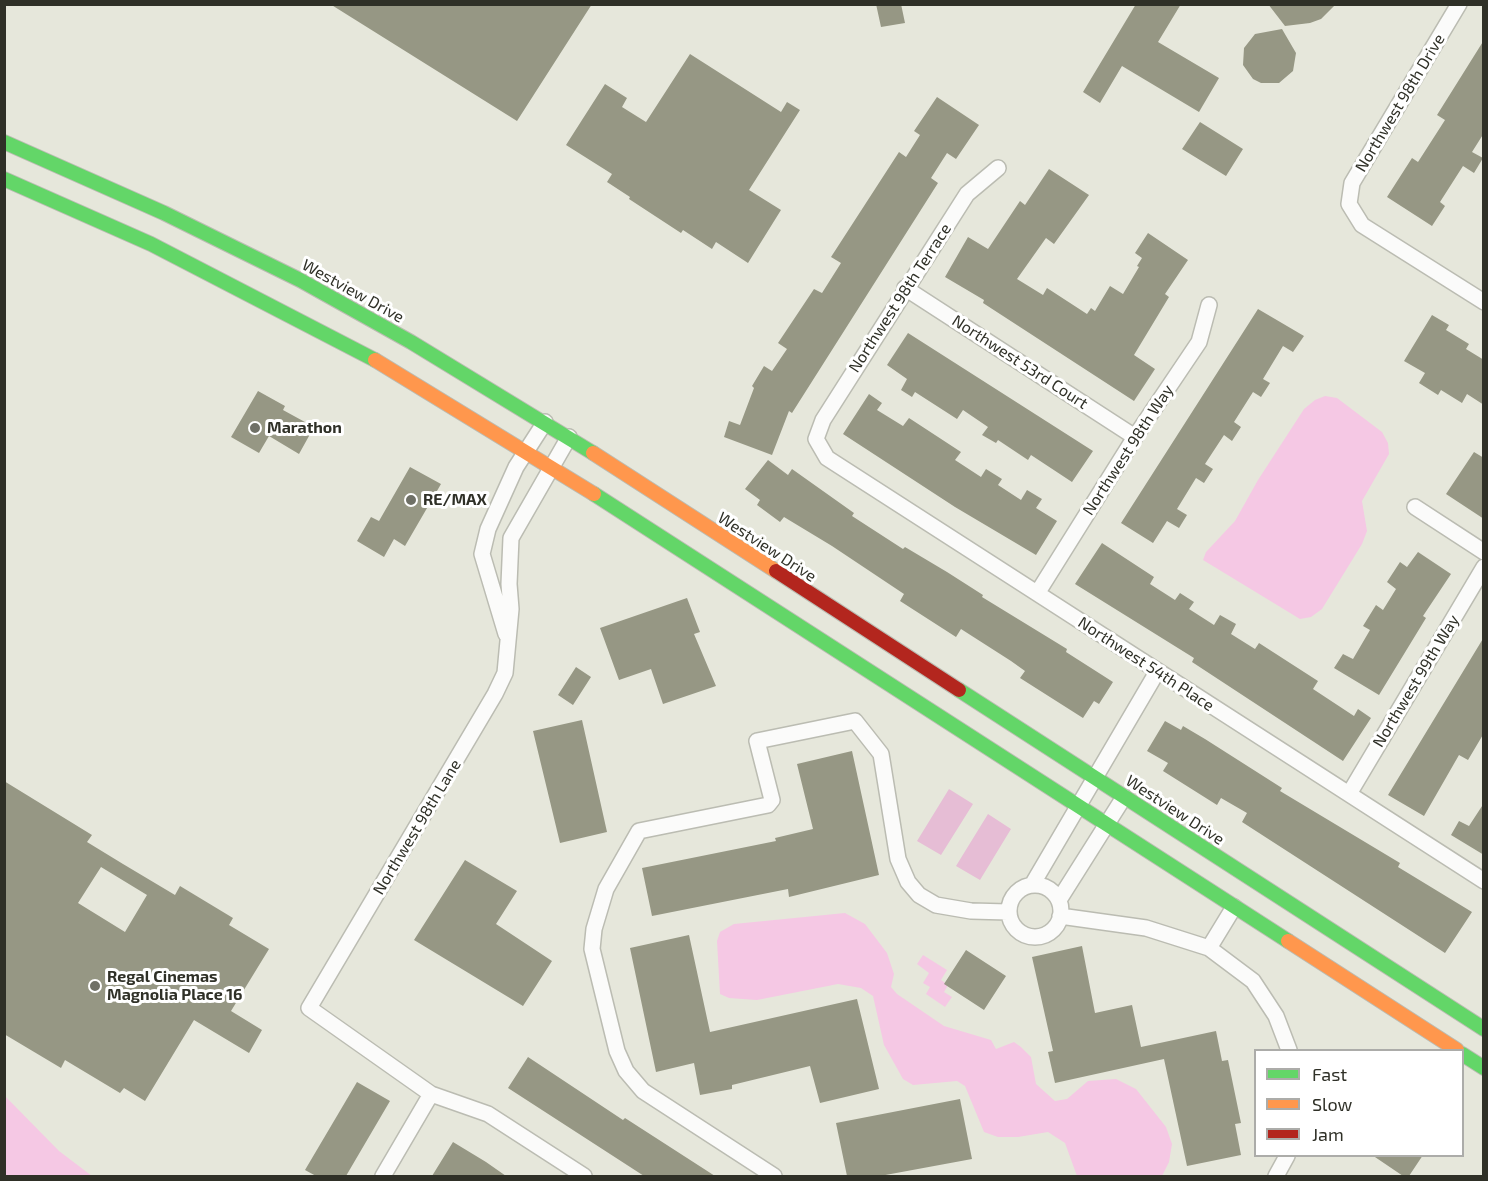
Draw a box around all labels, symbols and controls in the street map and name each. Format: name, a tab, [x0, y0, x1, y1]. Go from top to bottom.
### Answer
street label: Northwest 98th Drive	[1351, 31, 1449, 175]
street label: Northwest 98th Terrace	[845, 220, 955, 376]
street label: Westview Drive	[299, 255, 407, 327]
street label: Northwest 53rd Court	[949, 311, 1091, 413]
street label: Northwest 98th Way	[1079, 381, 1177, 519]
place label: Marathon	[267, 418, 342, 438]
marker: Marathon	[248, 421, 262, 435]
place label: RE/MAX	[423, 490, 487, 510]
marker: RE/MAX	[404, 493, 418, 507]
street label: Westview Drive	[714, 508, 820, 586]
street label: Northwest 99th Way	[1369, 611, 1463, 751]
street label: Northwest 54th Place	[1074, 613, 1218, 715]
street label: Northwest 98th Lane	[369, 756, 465, 898]
street label: Westview Drive	[1122, 771, 1228, 849]
place label: Regal Cinemas Magnolia Place 16	[107, 967, 242, 1005]
marker: Regal Cinemas Magnolia Place 16	[88, 979, 102, 993]
legend	[1254, 1049, 1464, 1157]
text: Fast	[1312, 1063, 1347, 1085]
text: Slow	[1312, 1093, 1352, 1115]
text: Jam	[1312, 1123, 1344, 1145]

